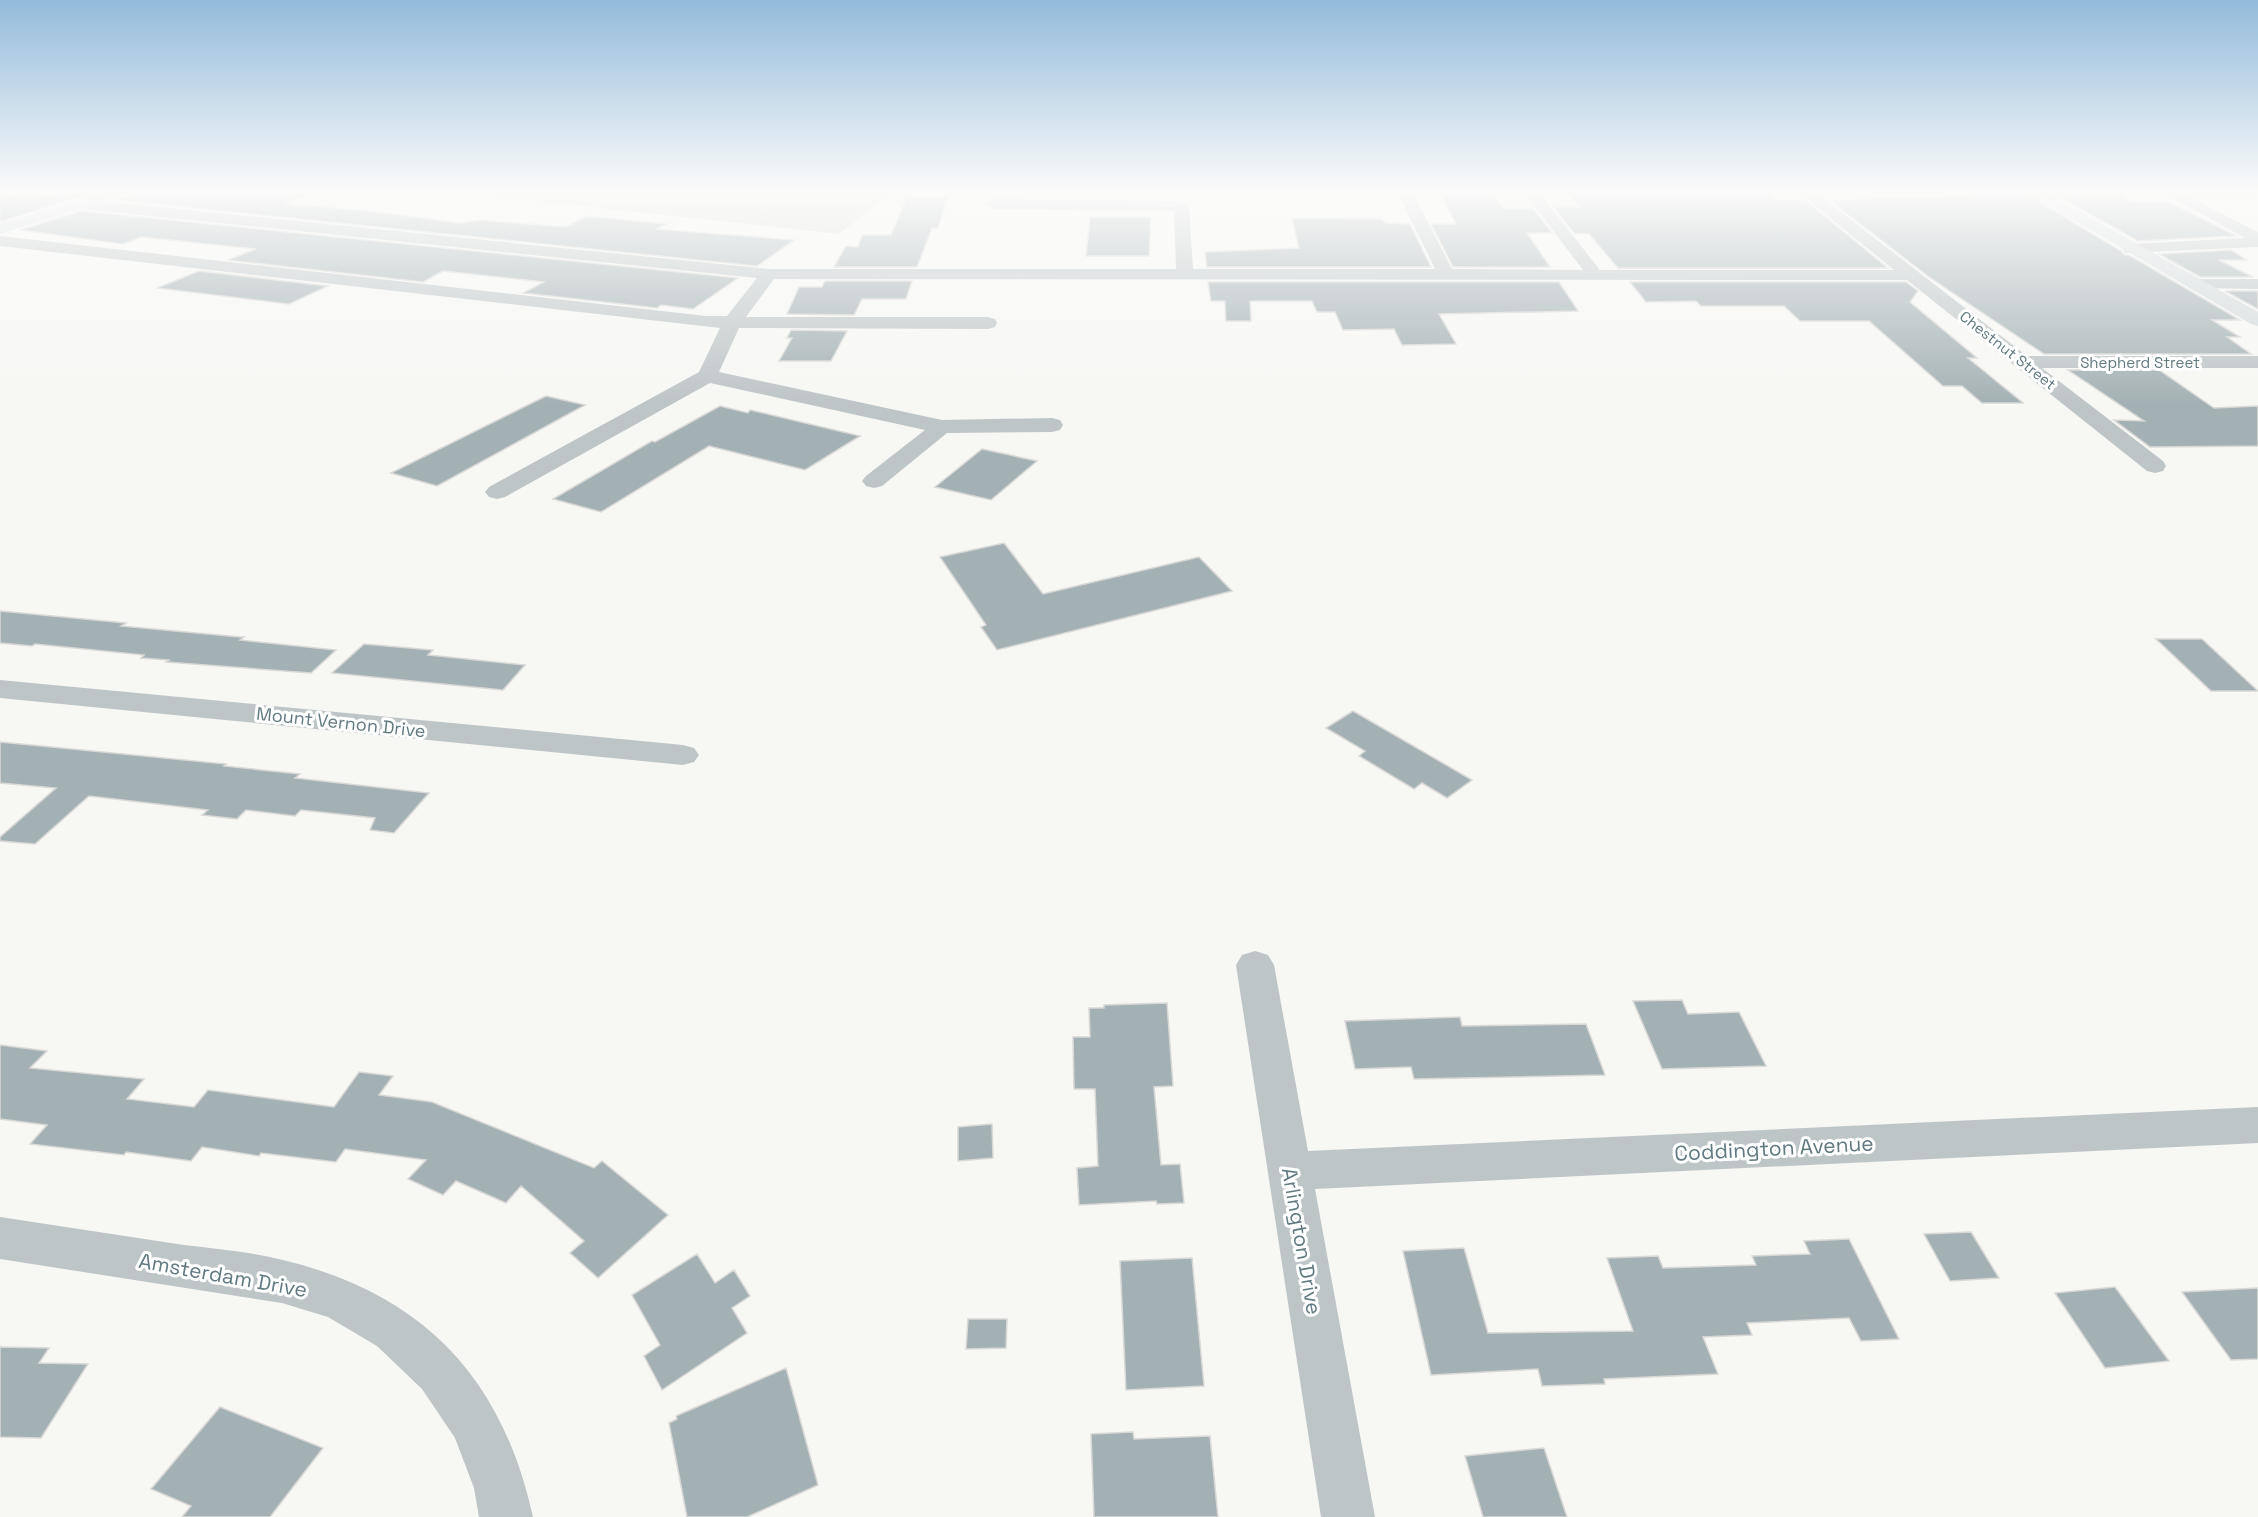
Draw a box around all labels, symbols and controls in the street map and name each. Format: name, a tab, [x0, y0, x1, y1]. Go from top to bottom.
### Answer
street label: Chestnut Street	[1956, 306, 2060, 394]
street label: Shepherd Street	[2080, 353, 2200, 372]
street label: Mount Vernon Drive	[255, 702, 427, 742]
street label: Coddington Avenue	[1674, 1129, 1874, 1167]
street label: Arlington Drive	[1276, 1165, 1328, 1317]
street label: Amsterdam Drive	[137, 1247, 309, 1303]

